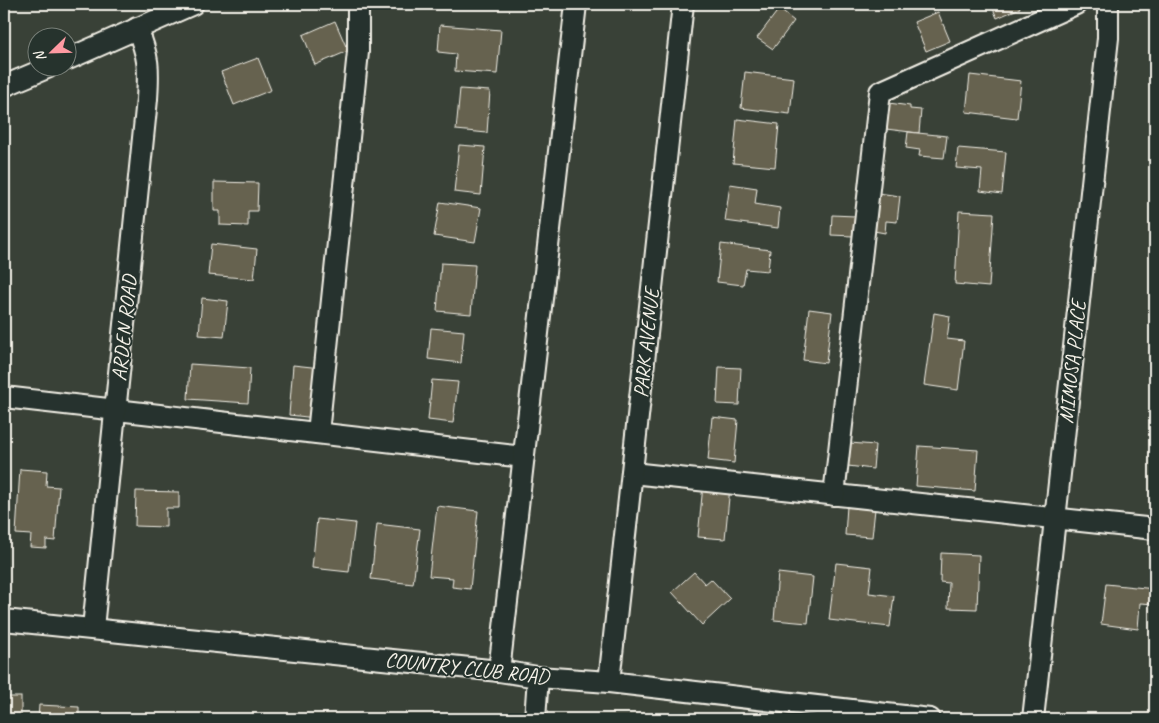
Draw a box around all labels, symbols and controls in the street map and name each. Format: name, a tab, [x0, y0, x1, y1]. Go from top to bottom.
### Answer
north arrow	[28, 28, 78, 78]
text: N	[30, 47, 50, 64]
street label: ARDEN ROAD	[106, 272, 143, 382]
street label: PARK AVENUE	[627, 285, 665, 399]
street label: MIMOSA PLACE	[1053, 297, 1092, 425]
street label: COUNTRY CLUB ROAD	[384, 646, 552, 690]

